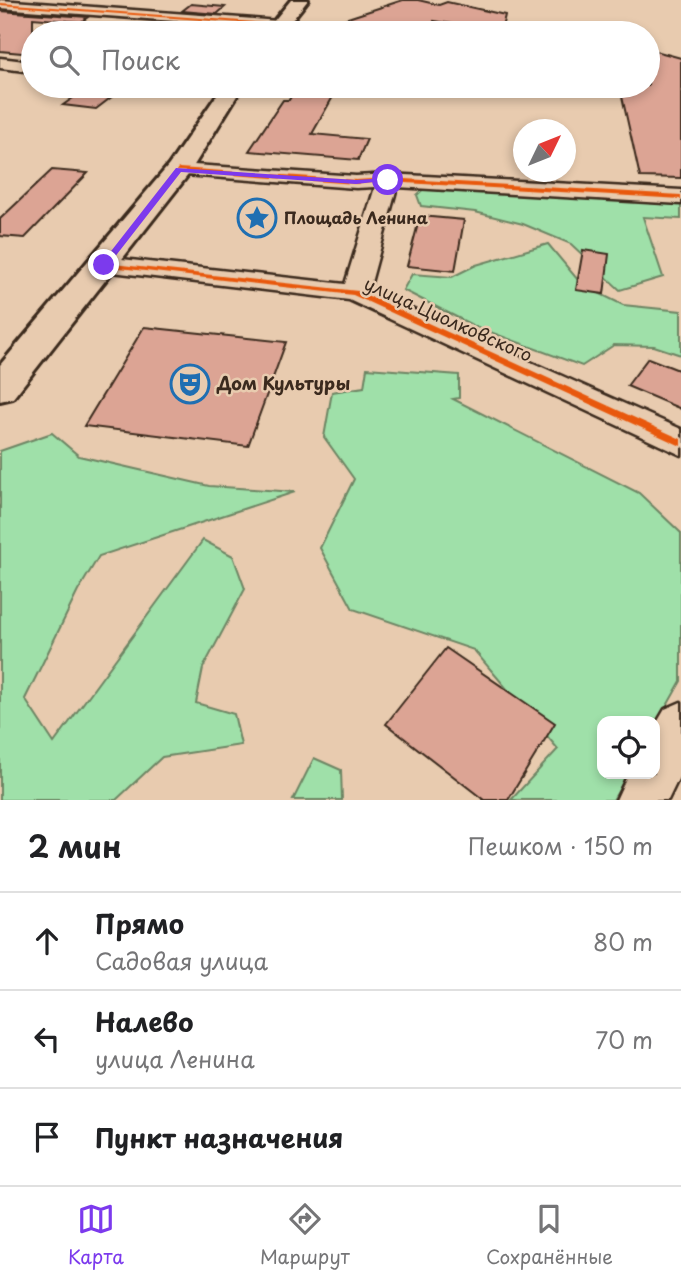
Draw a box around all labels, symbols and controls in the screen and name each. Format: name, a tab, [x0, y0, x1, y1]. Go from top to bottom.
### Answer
search box	[21, 21, 660, 98]
text: Поиск	[101, 40, 180, 79]
icon: search	[45, 41, 83, 79]
north arrow	[513, 119, 576, 182]
route start	[372, 164, 403, 195]
place icon: Площадь Ленина	[236, 197, 278, 239]
place label: Площадь Ленина	[284, 205, 428, 229]
route end	[88, 249, 119, 280]
street label: улица Циолковского	[360, 269, 537, 368]
theatre icon: Дом Культуры	[169, 363, 211, 405]
place label: Дом Культуры	[216, 369, 350, 396]
map controls	[597, 716, 660, 779]
button: locate	[597, 716, 660, 779]
text: 2 мин	[28, 823, 122, 868]
text: Пешком · 150 m	[468, 828, 653, 863]
text: Прямо	[95, 904, 184, 943]
icon: ahead	[28, 922, 66, 960]
text: 80 m	[593, 924, 653, 959]
text: Садовая улица	[95, 943, 268, 978]
text: Налево	[95, 1002, 193, 1041]
icon: left	[28, 1020, 66, 1058]
text: 70 m	[595, 1022, 653, 1057]
text: улица Ленина	[95, 1041, 255, 1076]
icon: arrive	[28, 1118, 66, 1156]
text: Пункт назначения	[95, 1118, 343, 1157]
tab: Карта	[68, 1200, 124, 1270]
tab: Маршрут	[260, 1200, 350, 1270]
tab: Сохранённые	[486, 1200, 613, 1270]

